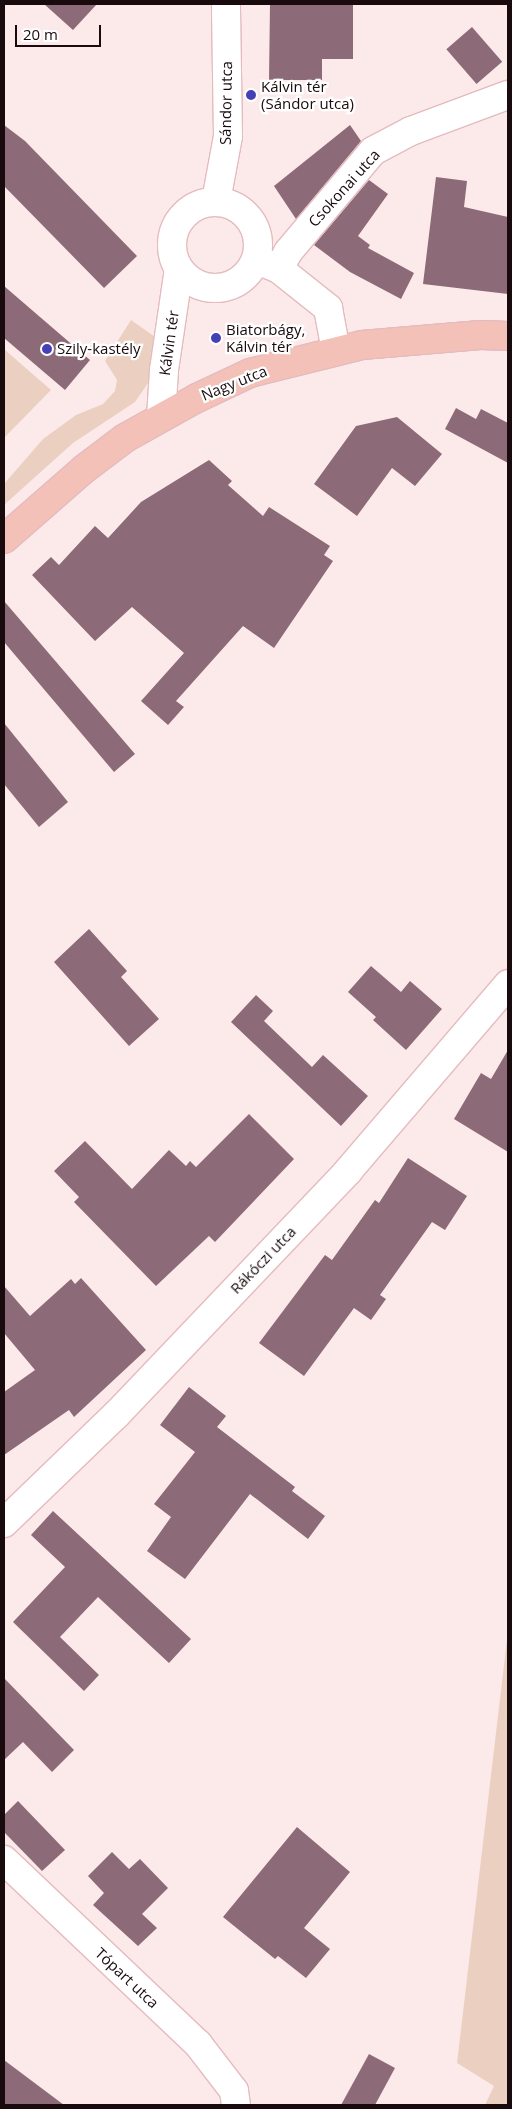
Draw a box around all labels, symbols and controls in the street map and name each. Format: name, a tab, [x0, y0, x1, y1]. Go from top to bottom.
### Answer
scale bar	[18, 15, 104, 47]
text: 20 m	[23, 24, 58, 44]
street label: Sándor utca	[216, 61, 236, 145]
place label: Kálvin tér (Sándor utca)	[261, 77, 354, 112]
marker: Kálvin tér (Sándor utca)	[245, 89, 257, 101]
street label: Csokonai utca	[305, 146, 383, 230]
street label: Kálvin tér	[156, 309, 182, 377]
place label: Biatorbágy, Kálvin tér	[226, 320, 305, 355]
marker: Biatorbágy, Kálvin tér	[210, 332, 222, 344]
place label: Szily-kastély	[57, 340, 141, 358]
marker: Szily-kastély	[41, 343, 53, 355]
street label: Nagy utca	[199, 362, 269, 404]
street label: Rákóczi utca	[226, 1223, 300, 1297]
street label: Tópart utca	[92, 1944, 162, 2012]

